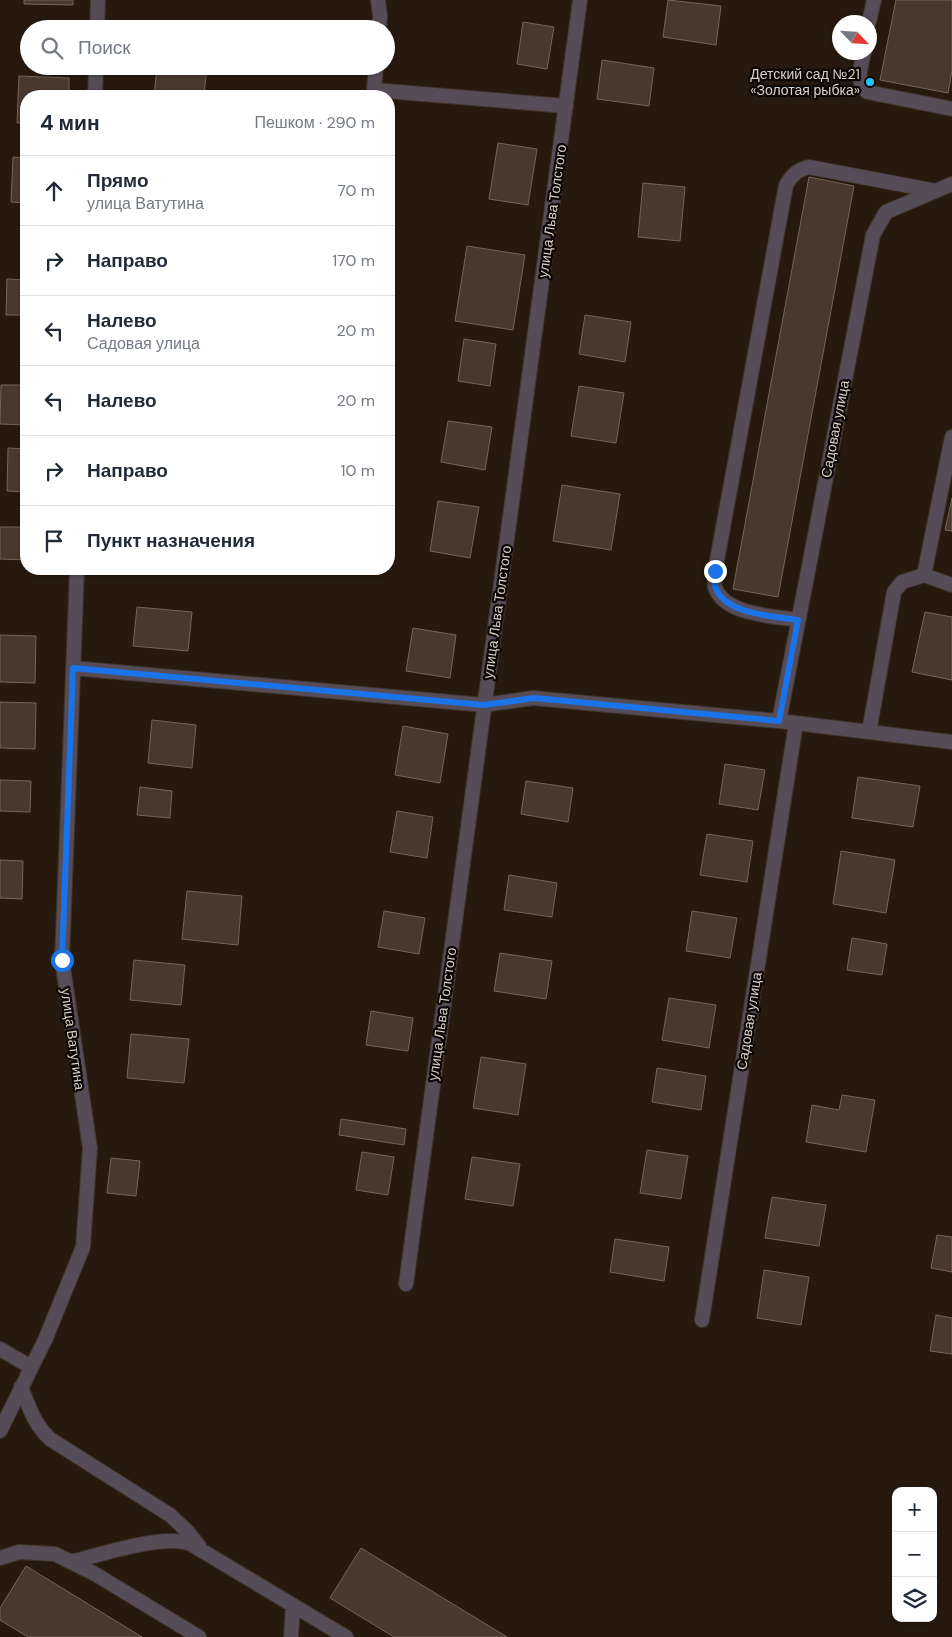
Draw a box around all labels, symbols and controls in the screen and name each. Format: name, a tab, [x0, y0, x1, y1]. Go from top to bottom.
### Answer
north arrow	[832, 15, 877, 60]
search box	[20, 20, 395, 75]
icon: search	[38, 34, 66, 62]
text: Поиск	[78, 35, 131, 60]
place label: Детский сад №21 «Золотая рыбка»	[750, 65, 860, 99]
marker: Детский сад №21 «Золотая рыбка»	[864, 76, 876, 88]
text: 4 мин	[40, 109, 100, 137]
text: Пешком · 290 m	[254, 112, 375, 133]
street label: улица Льва Толстого	[534, 143, 570, 279]
text: Прямо	[87, 168, 149, 193]
icon: ahead	[40, 177, 68, 205]
text: 70 m	[337, 180, 375, 201]
text: улица Ватутина	[87, 193, 204, 214]
icon: right	[40, 247, 68, 275]
text: Направо	[87, 248, 168, 273]
text: 170 m	[332, 250, 375, 271]
text: Налево	[87, 308, 157, 333]
icon: left	[40, 317, 68, 345]
text: 20 m	[336, 320, 375, 341]
text: Садовая улица	[87, 333, 200, 354]
street label: Садовая улица	[817, 379, 853, 479]
icon: left	[40, 387, 68, 415]
text: Налево	[87, 388, 157, 413]
text: 20 m	[336, 390, 375, 411]
icon: right	[40, 457, 68, 485]
text: Направо	[87, 458, 168, 483]
text: 10 m	[341, 460, 375, 481]
icon: arrive	[40, 527, 68, 555]
text: Пункт назначения	[87, 528, 255, 553]
street label: улица Льва Толстого	[479, 544, 515, 680]
route end	[704, 560, 727, 583]
street label: улица Льва Толстого	[424, 946, 460, 1082]
route start	[51, 949, 74, 972]
street label: Садовая улица	[732, 971, 766, 1071]
street label: улица Ватутина	[57, 987, 89, 1091]
map controls	[892, 1487, 937, 1622]
button: +	[892, 1487, 937, 1532]
button: −	[892, 1532, 937, 1577]
button: layers	[892, 1577, 937, 1622]

